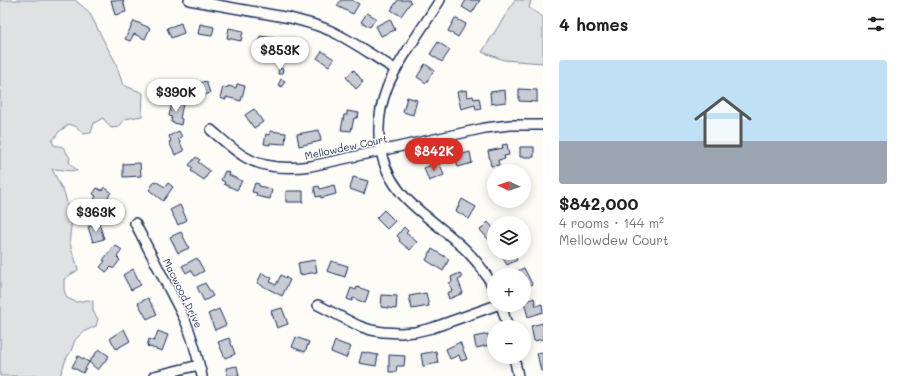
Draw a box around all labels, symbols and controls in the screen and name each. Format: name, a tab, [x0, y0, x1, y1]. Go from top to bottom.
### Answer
text: 4 homes	[559, 13, 628, 35]
icon: filters	[865, 13, 887, 35]
pin: $853K	[252, 37, 308, 71]
text: $853K	[260, 41, 300, 58]
pin: $390K	[148, 79, 204, 113]
text: $390K	[156, 83, 196, 100]
icon: home	[687, 86, 759, 158]
street label: Mellowdew Court	[303, 131, 389, 163]
pin: $842K	[406, 138, 462, 172]
text: $842K	[414, 142, 454, 159]
north arrow	[487, 164, 531, 208]
map controls	[487, 164, 531, 364]
text: $842,000	[559, 192, 638, 214]
pin: $363K	[68, 199, 124, 233]
text: $363K	[76, 203, 116, 220]
text: 4 rooms · 144 m²	[559, 214, 664, 231]
button: layers	[487, 216, 531, 260]
text: Mellowdew Court	[559, 231, 669, 248]
street label: Macwood Drive	[160, 256, 206, 330]
button: +	[487, 268, 531, 312]
button: −	[487, 320, 531, 364]

